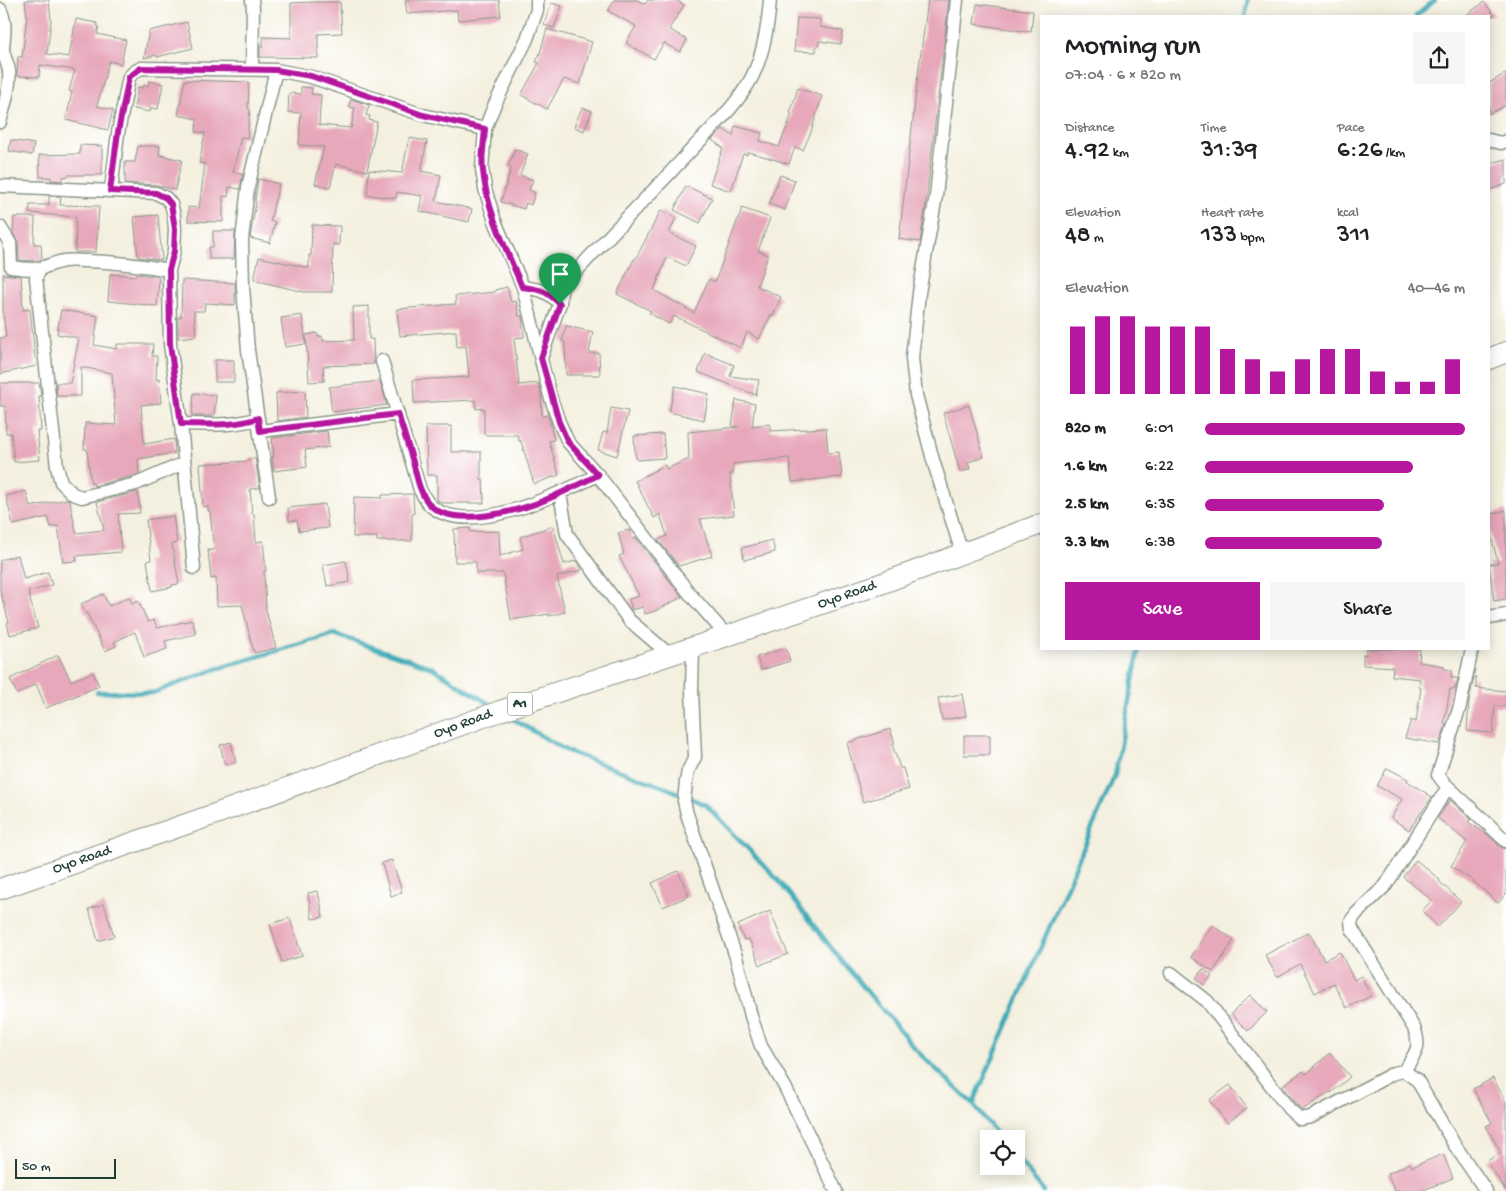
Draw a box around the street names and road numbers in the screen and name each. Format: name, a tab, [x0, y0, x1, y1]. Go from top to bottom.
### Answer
street label: Oyo Road	[815, 576, 880, 613]
road number: A1	[508, 692, 532, 716]
street label: Oyo Road	[431, 705, 496, 743]
street label: Oyo Road	[50, 841, 115, 878]

